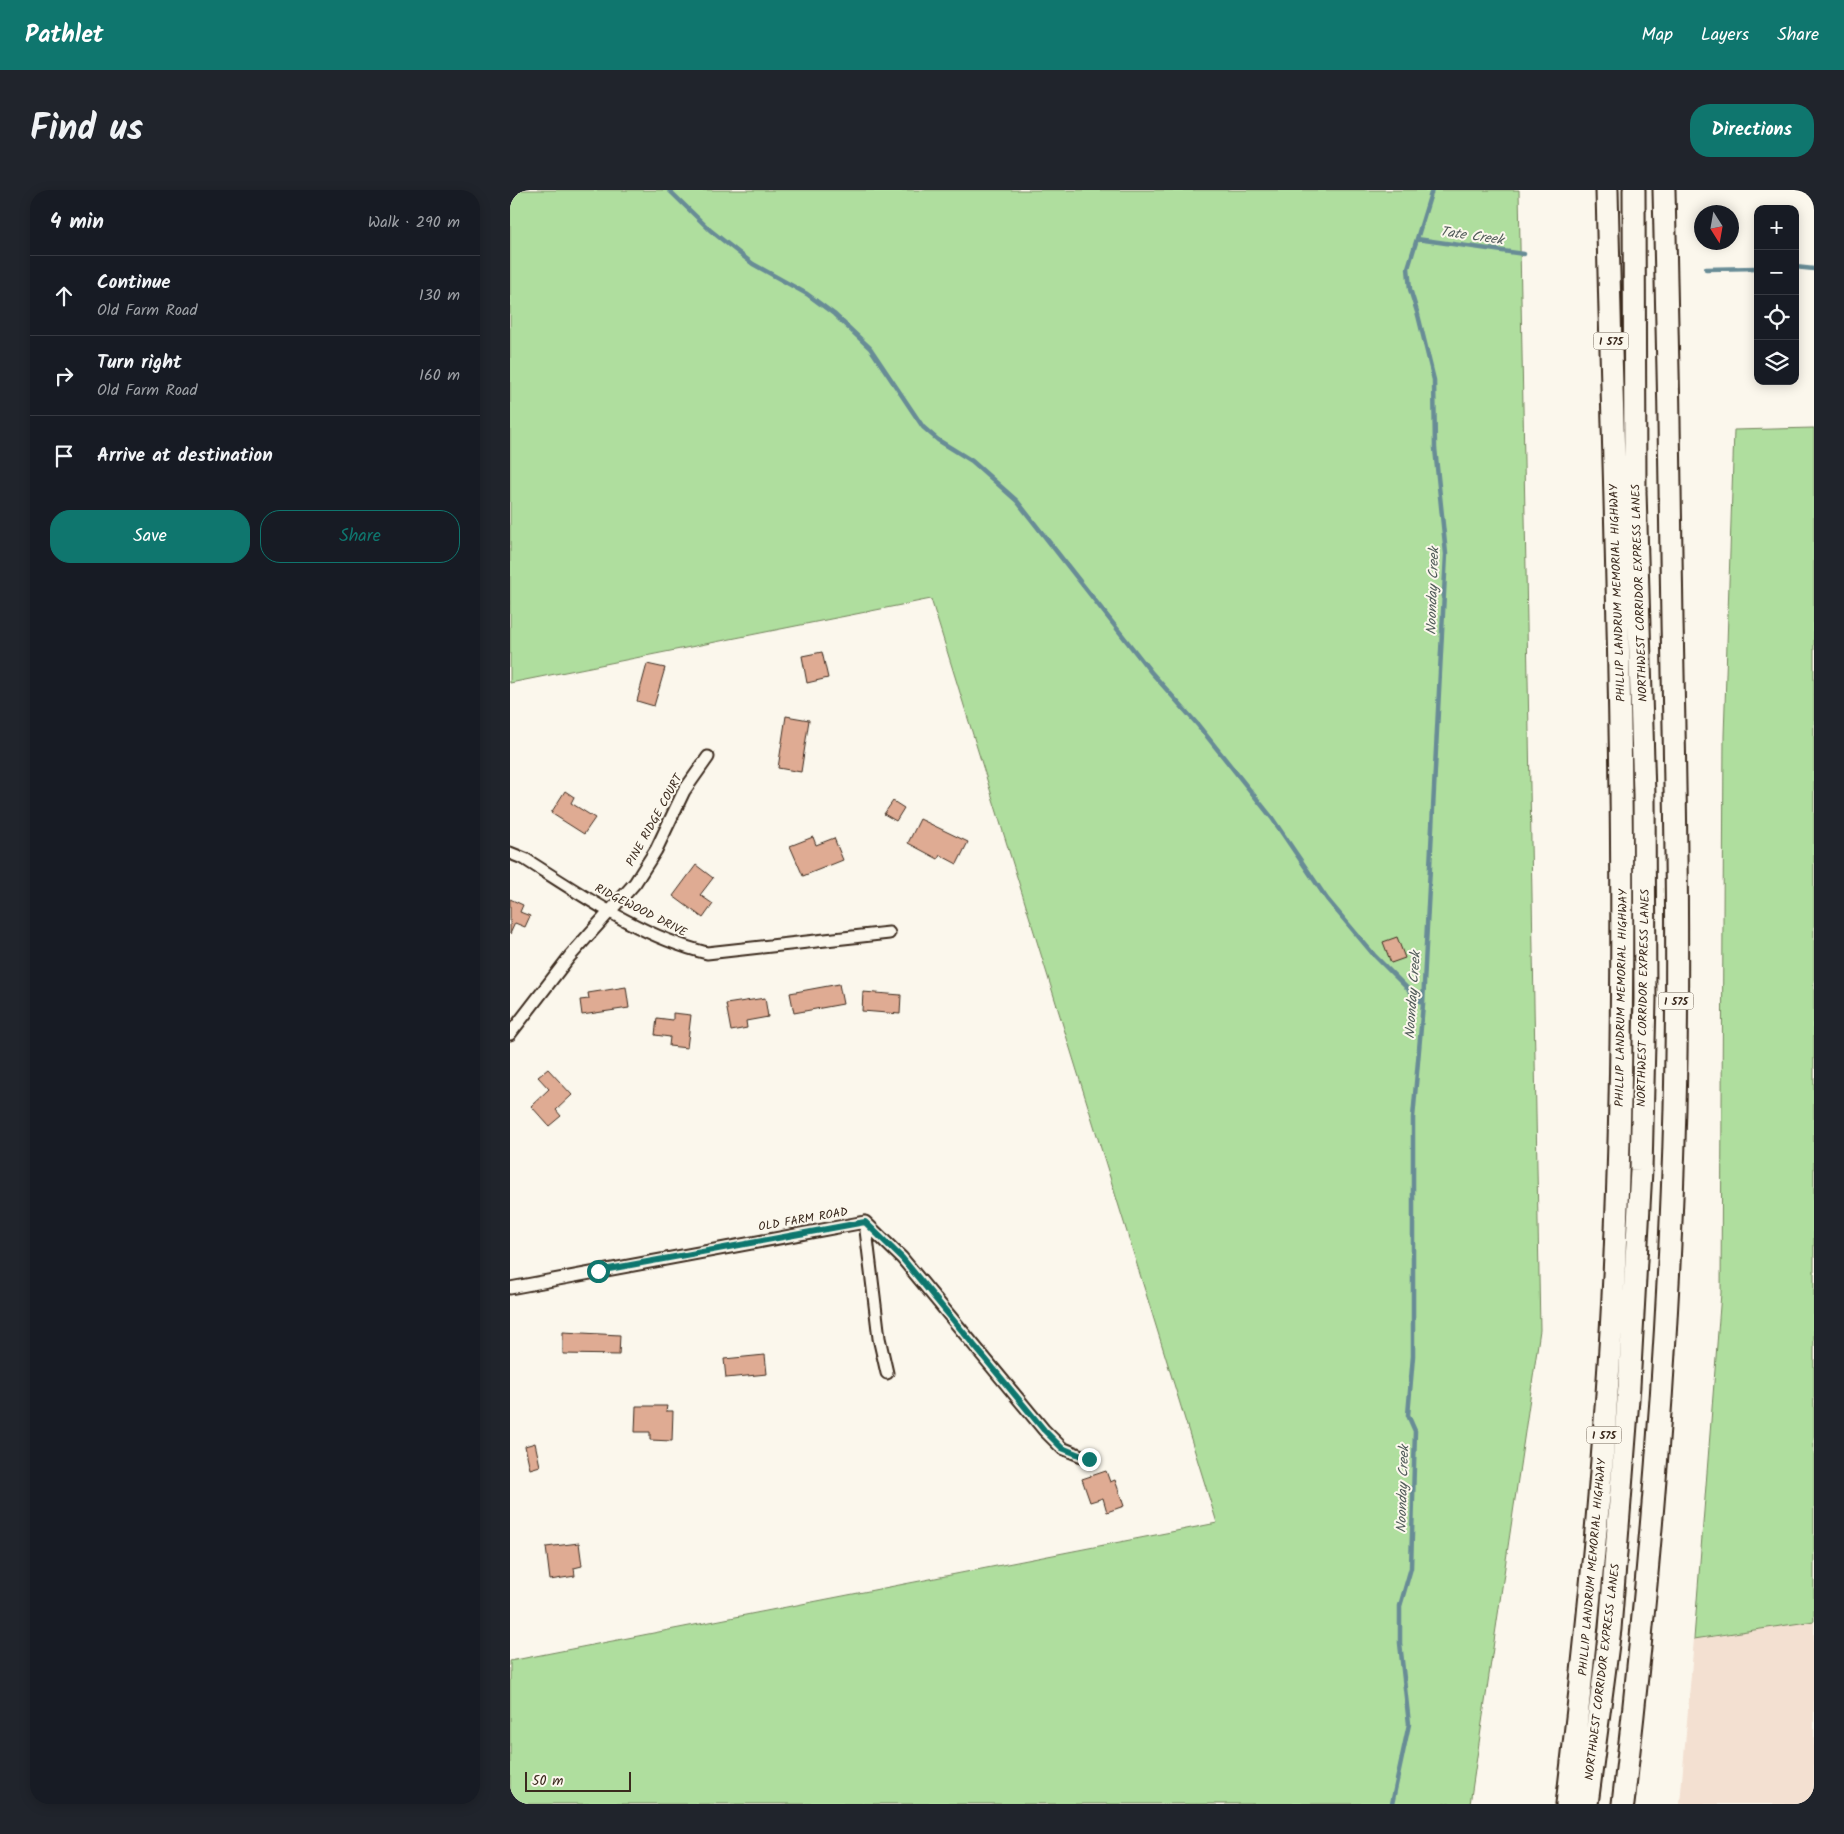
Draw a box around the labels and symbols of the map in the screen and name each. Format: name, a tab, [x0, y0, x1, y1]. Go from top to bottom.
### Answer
north arrow	[1694, 205, 1739, 250]
water label: Tate Creek	[1439, 221, 1507, 252]
road number: I 575	[1594, 332, 1628, 350]
street label: PHILLIP LANDRUM MEMORIAL HIGHWAY	[1604, 483, 1631, 702]
street label: NORTHWEST CORRIDOR EXPRESS LANES	[1626, 483, 1653, 702]
water label: Noonday Creek	[1420, 544, 1446, 635]
street label: PINE RIDGE COURT	[621, 769, 688, 870]
street label: RIDGEWOOD DRIVE	[591, 879, 691, 942]
street label: PHILLIP LANDRUM MEMORIAL HIGHWAY	[1610, 888, 1633, 1107]
street label: NORTHWEST CORRIDOR EXPRESS LANES	[1632, 888, 1655, 1107]
water label: Noonday Creek	[1399, 948, 1427, 1040]
road number: I 575	[1658, 992, 1694, 1009]
street label: OLD FARM ROAD	[757, 1202, 850, 1237]
route start	[587, 1260, 610, 1283]
road number: I 575	[1586, 1426, 1622, 1444]
water label: Noonday Creek	[1390, 1442, 1416, 1533]
route end	[1078, 1448, 1101, 1471]
street label: PHILLIP LANDRUM MEMORIAL HIGHWAY	[1574, 1457, 1612, 1676]
street label: NORTHWEST CORRIDOR EXPRESS LANES	[1580, 1562, 1625, 1781]
scale bar	[525, 1769, 631, 1792]

